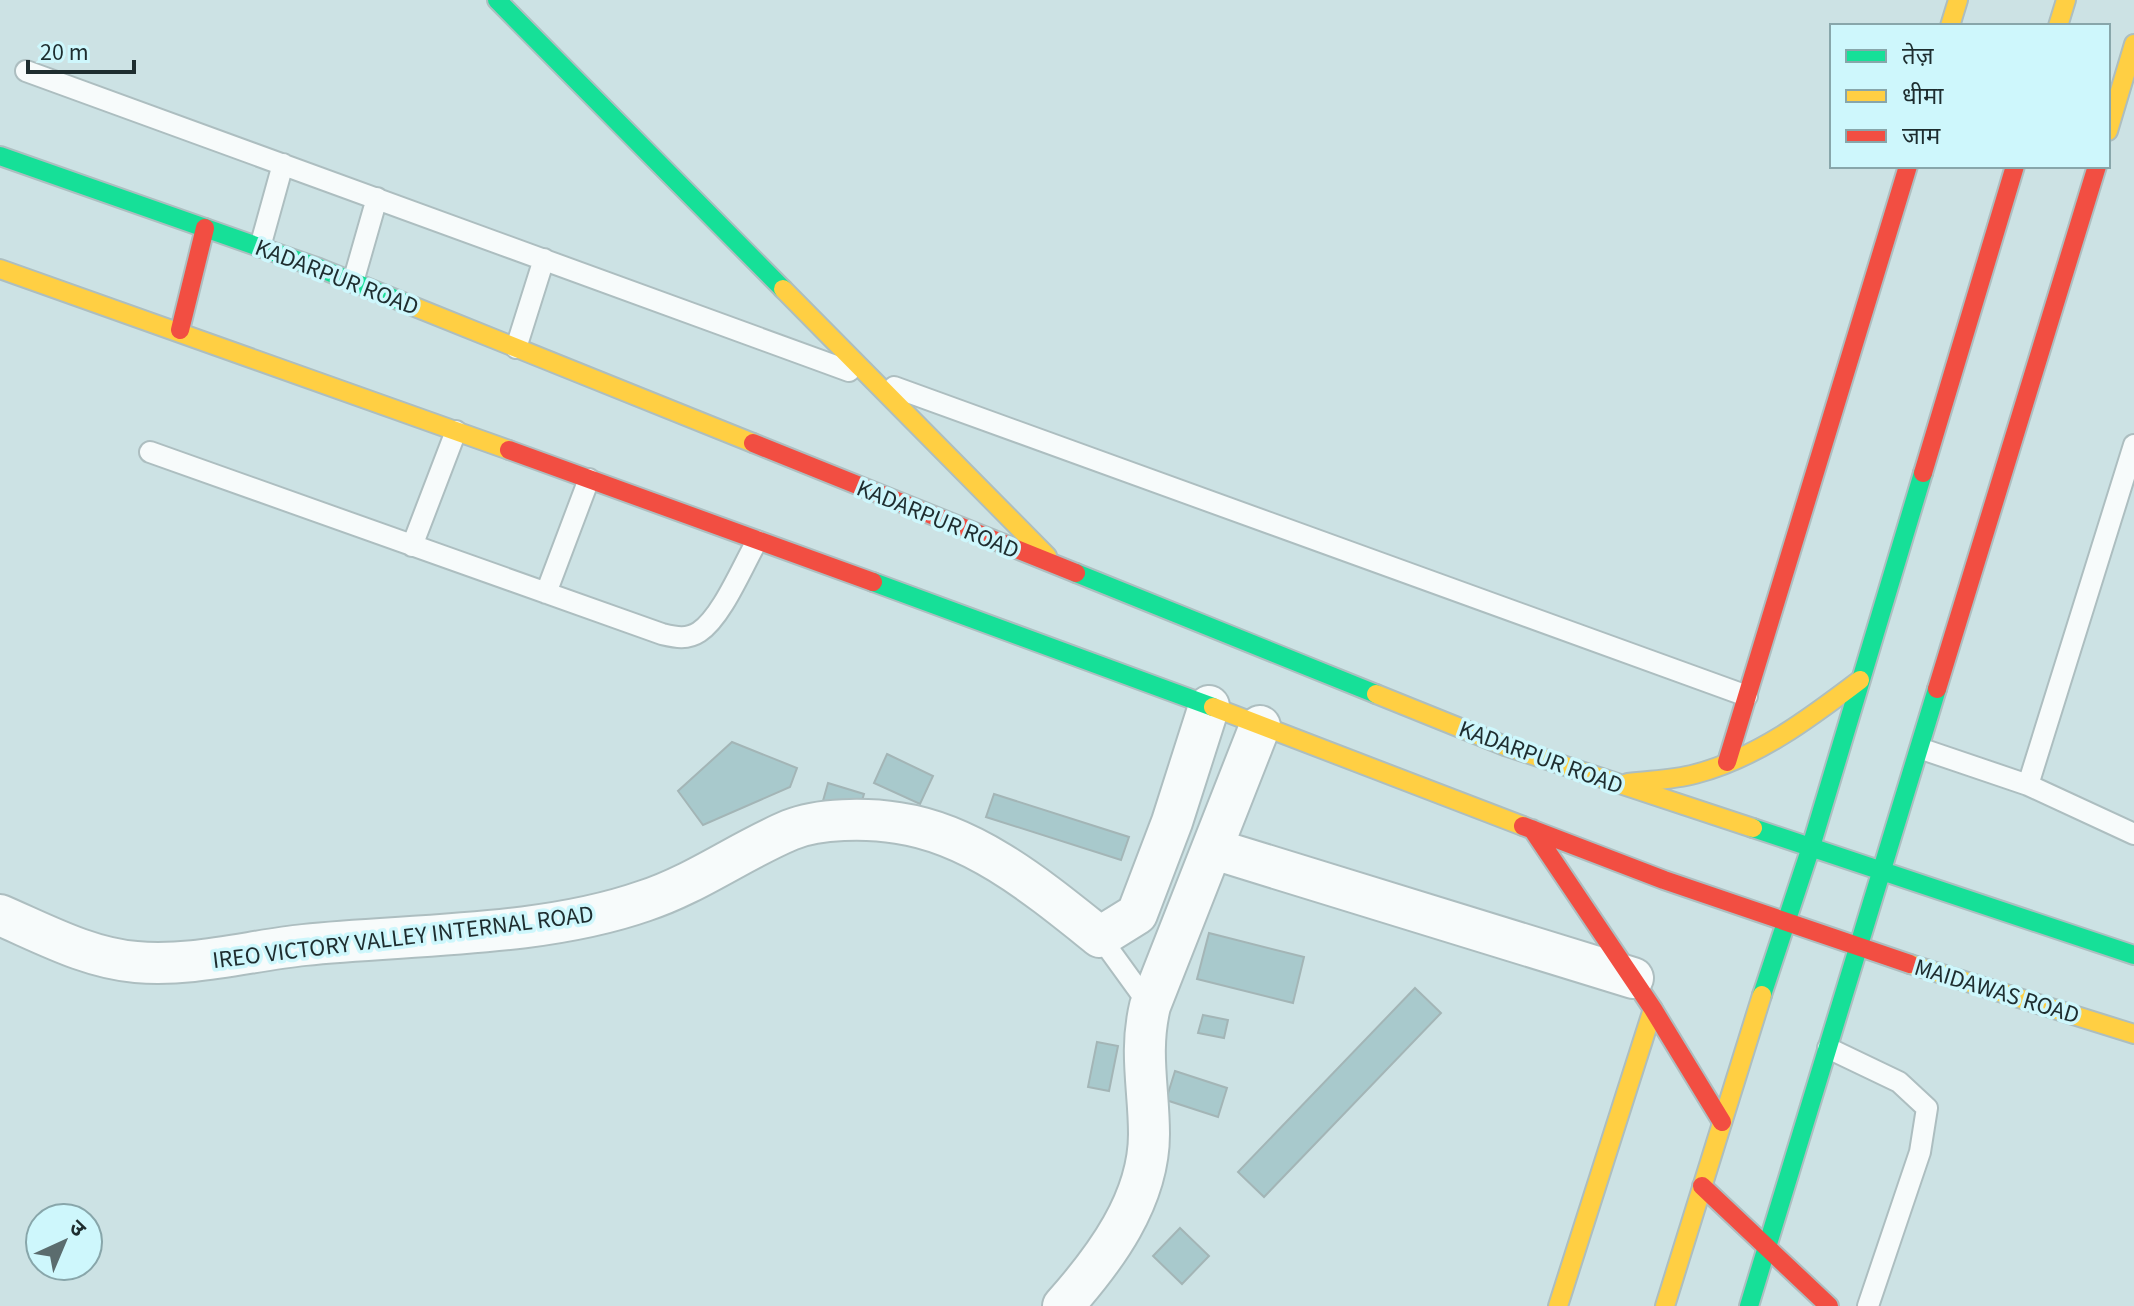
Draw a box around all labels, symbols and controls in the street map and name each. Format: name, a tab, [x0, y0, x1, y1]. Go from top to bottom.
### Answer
scale bar	[28, 24, 134, 74]
legend	[1830, 24, 2110, 168]
text: 20 m	[40, 35, 89, 70]
text: तेज़	[1902, 39, 1935, 74]
text: धीमा	[1902, 79, 1944, 114]
text: जाम	[1902, 119, 1941, 154]
street label: KADARPUR ROAD	[250, 230, 424, 325]
street label: KADARPUR ROAD	[851, 471, 1024, 568]
street label: KADARPUR ROAD	[1454, 712, 1628, 803]
street label: IREO VICTORY VALLEY INTERNAL ROAD	[210, 897, 596, 978]
street label: MAIDAWAS ROAD	[1910, 950, 2084, 1033]
north arrow	[24, 1202, 104, 1282]
text: उ	[61, 1212, 94, 1245]

